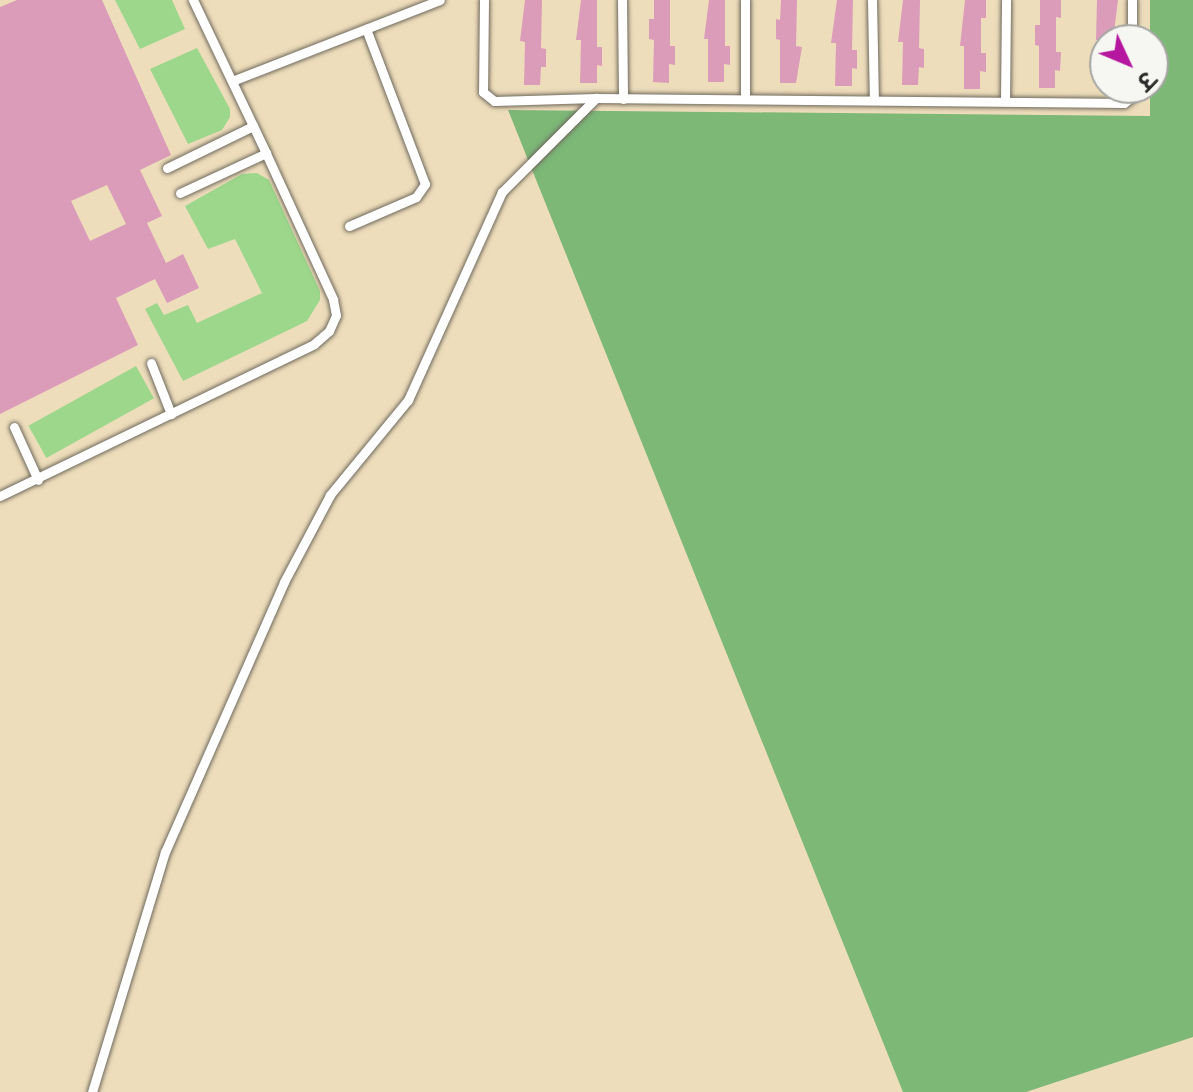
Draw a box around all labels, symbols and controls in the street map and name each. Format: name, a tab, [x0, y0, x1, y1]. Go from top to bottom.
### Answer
north arrow	[1089, 24, 1169, 104]
text: उ	[1130, 65, 1160, 94]

